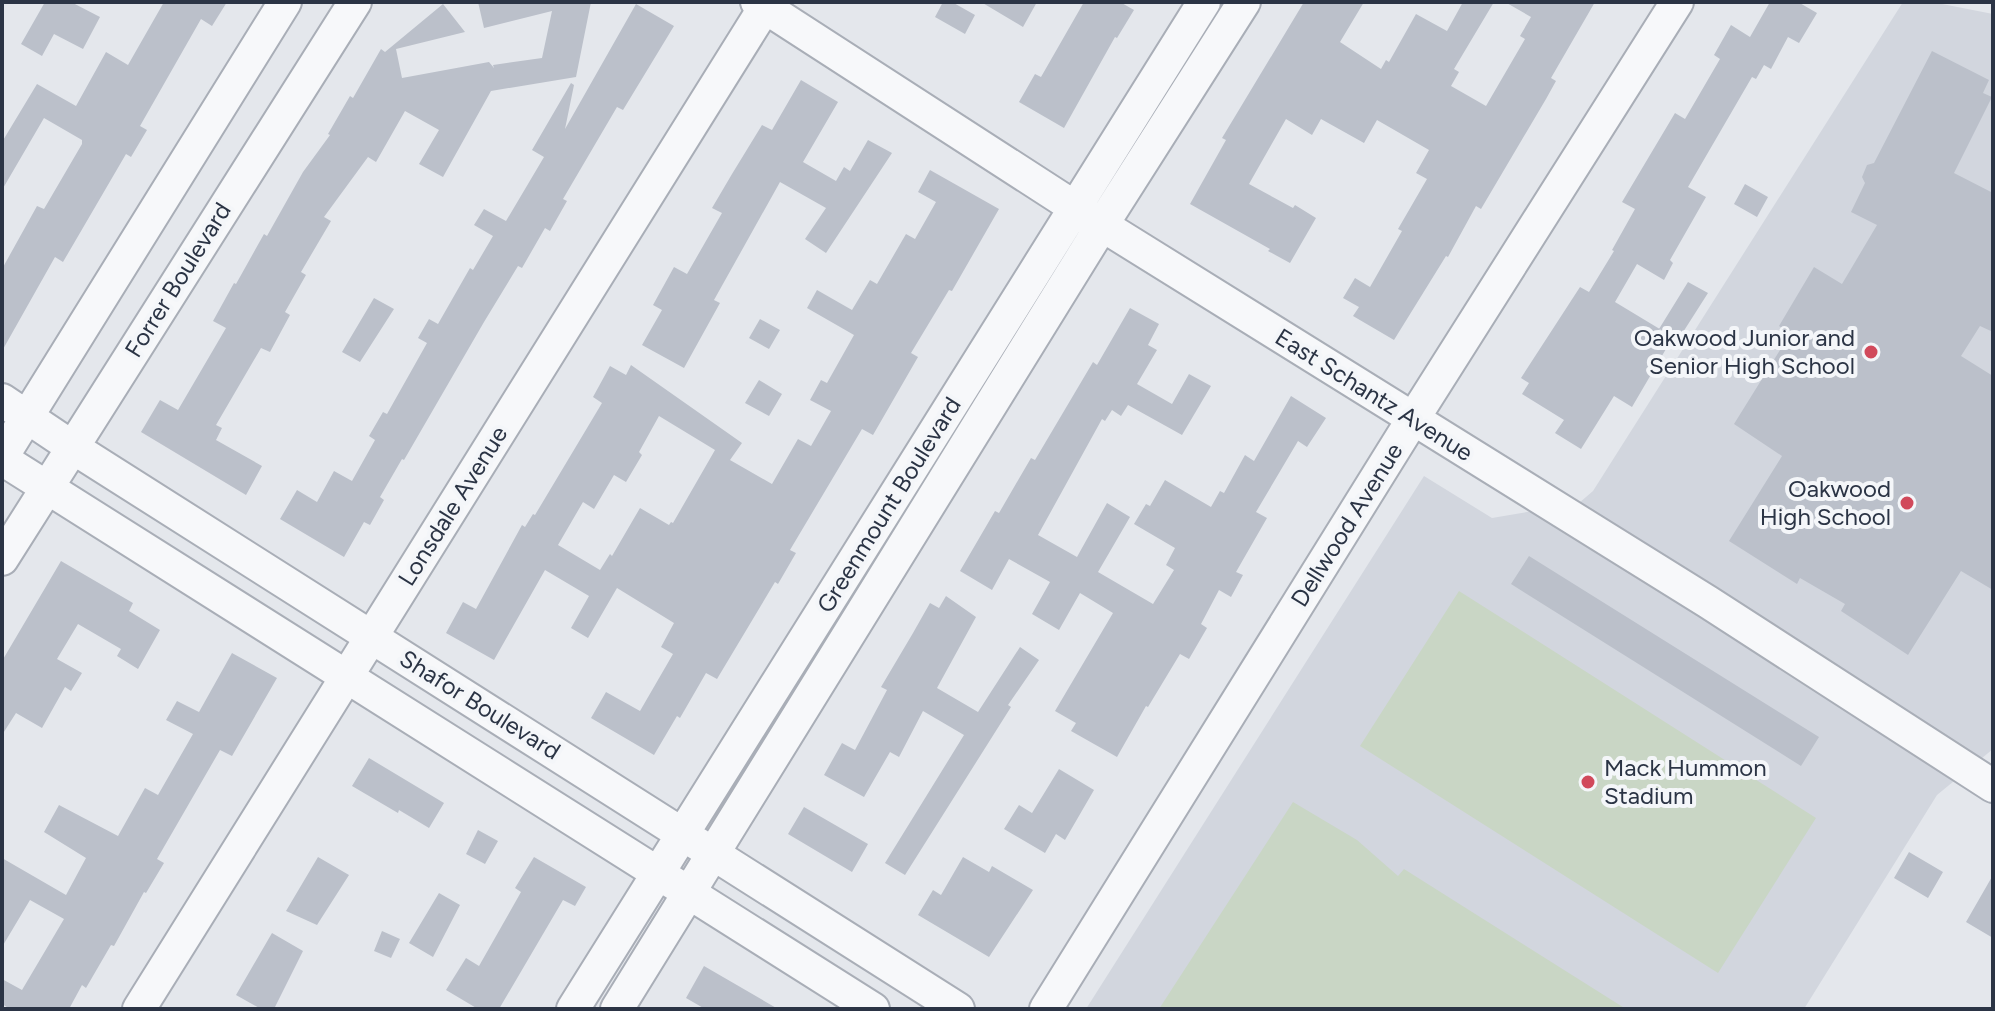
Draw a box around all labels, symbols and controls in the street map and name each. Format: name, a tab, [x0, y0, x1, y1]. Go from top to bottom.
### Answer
street label: Forrer Boulevard	[118, 197, 237, 362]
street label: East Schantz Avenue	[1270, 322, 1478, 467]
place label: Oakwood Junior and Senior High School	[1634, 323, 1855, 380]
marker: Oakwood Junior and Senior High School	[1862, 343, 1880, 361]
street label: Greenmount Boulevard	[810, 392, 967, 618]
street label: Lonsdale Avenue	[392, 421, 513, 591]
street label: Dellwood Avenue	[1285, 437, 1409, 612]
place label: Oakwood High School	[1760, 474, 1891, 531]
marker: Oakwood High School	[1898, 494, 1916, 512]
street label: Shafor Boulevard	[395, 644, 566, 766]
place label: Mack Hummon Stadium	[1604, 753, 1767, 810]
marker: Mack Hummon Stadium	[1579, 773, 1597, 791]

